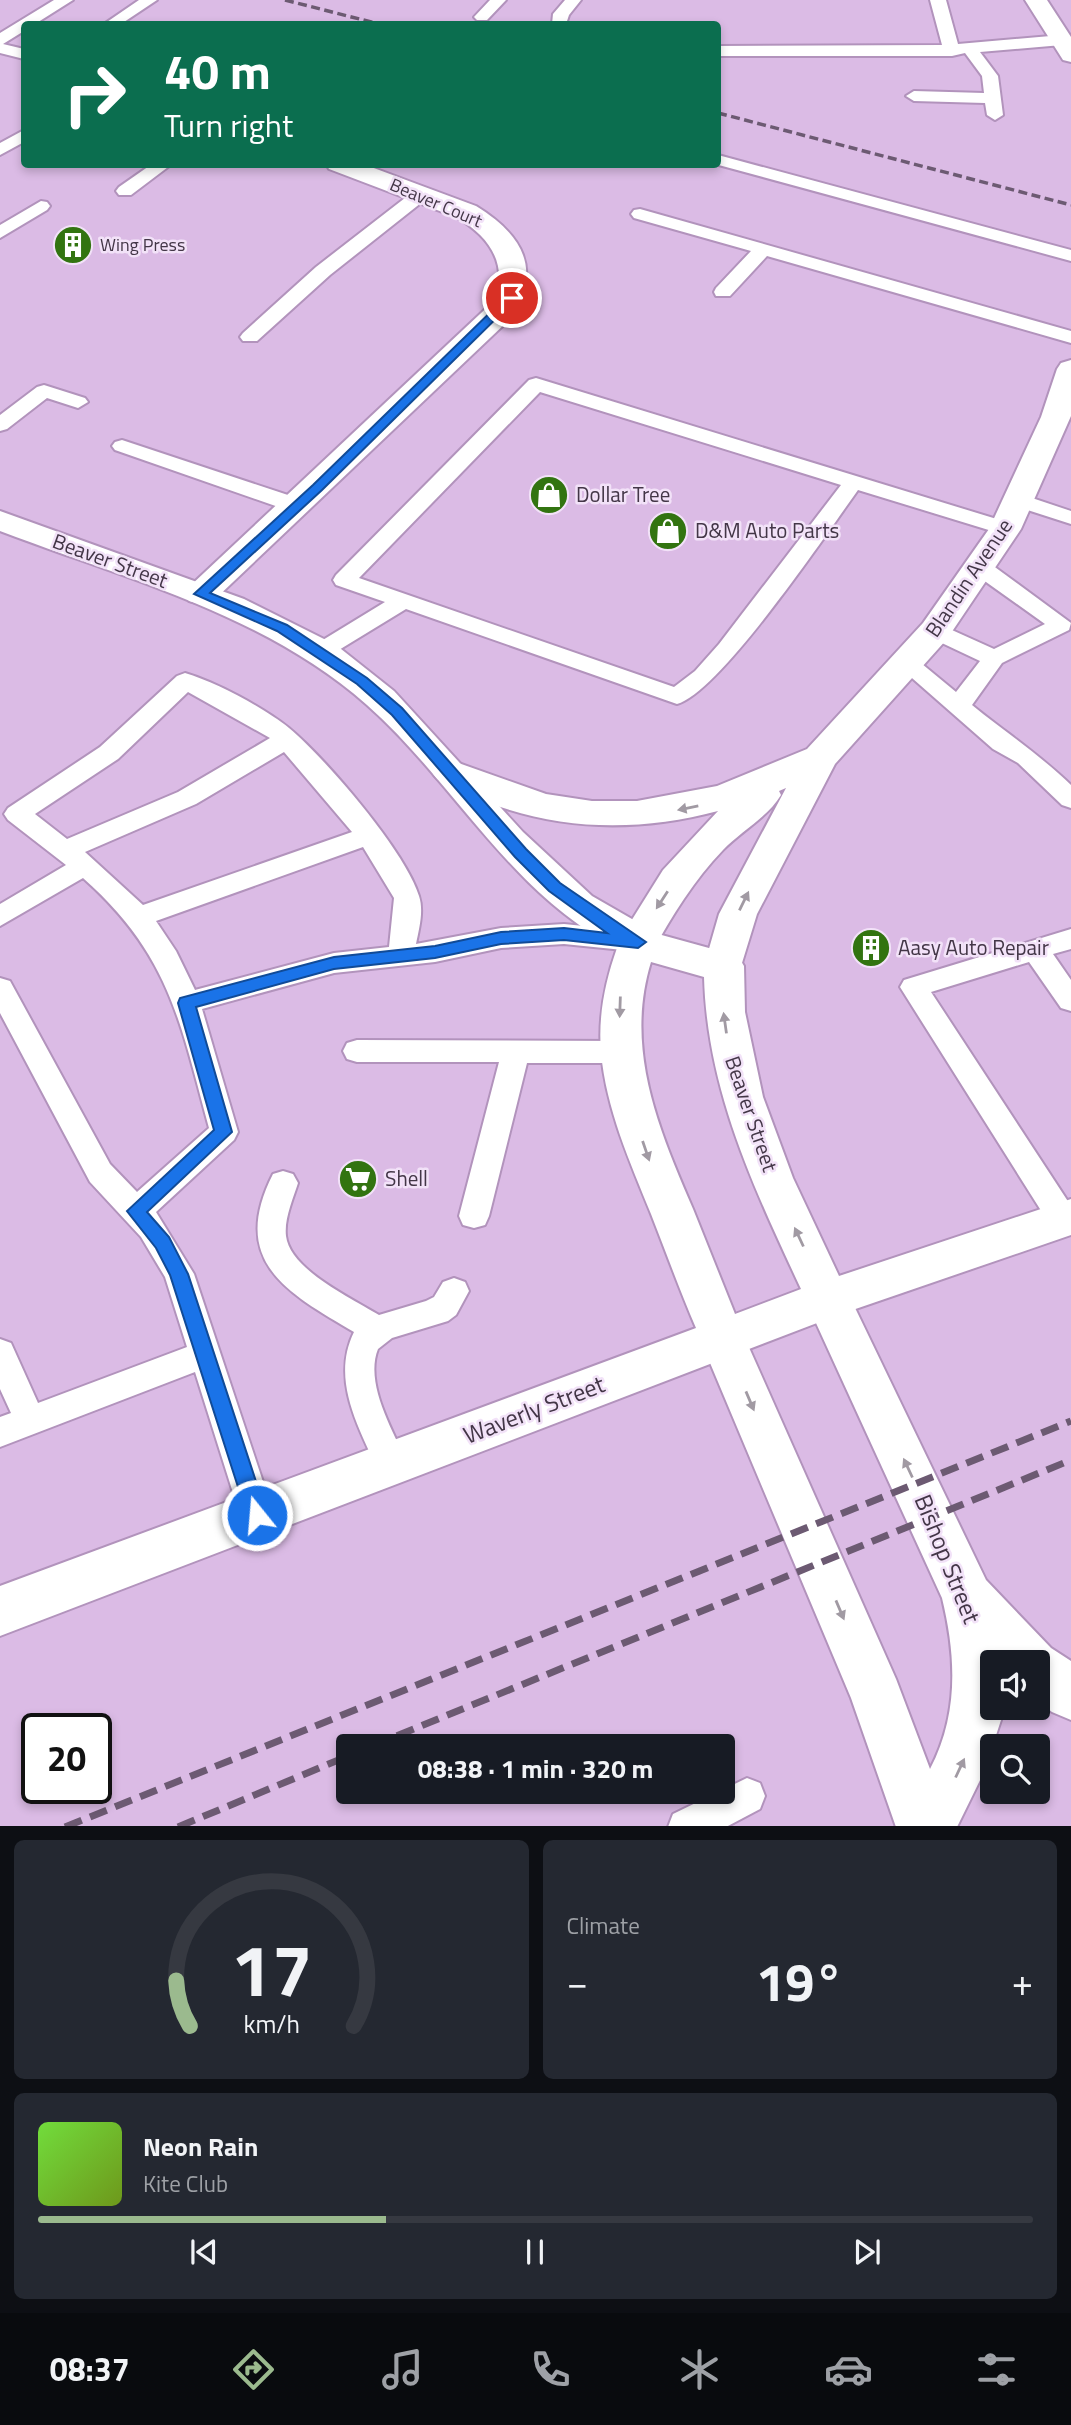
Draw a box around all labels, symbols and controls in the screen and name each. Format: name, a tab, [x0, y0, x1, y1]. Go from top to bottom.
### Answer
text: 40 m	[164, 33, 271, 108]
icon: right	[49, 49, 140, 140]
text: Turn right	[164, 101, 293, 149]
street label: Beaver Court	[386, 171, 487, 234]
building icon: Wing Press	[52, 224, 94, 266]
place label: Wing Press	[100, 231, 185, 258]
pin	[482, 268, 542, 328]
icon: arrive	[493, 279, 531, 317]
shop icon: Dollar Tree	[528, 474, 570, 516]
place label: Dollar Tree	[576, 478, 670, 510]
shop icon: D&M Auto Parts	[647, 510, 689, 552]
street label: Blandin Avenue	[917, 512, 1020, 643]
place label: D&M Auto Parts	[695, 514, 839, 546]
street label: Beaver Street	[48, 524, 173, 596]
one-way arrow	[677, 803, 699, 814]
one-way arrow	[655, 891, 669, 909]
one-way arrow	[739, 891, 750, 911]
building icon: Aasy Auto Repair	[850, 927, 892, 969]
place label: Aasy Auto Repair	[898, 931, 1049, 963]
one-way arrow	[615, 996, 626, 1018]
one-way arrow	[719, 1012, 730, 1034]
street label: Beaver Street	[717, 1051, 787, 1176]
one-way arrow	[641, 1140, 652, 1161]
supermarket icon: Shell	[337, 1158, 379, 1200]
place label: Shell	[385, 1162, 428, 1194]
one-way arrow	[793, 1227, 805, 1247]
street label: Waverly Street	[458, 1365, 610, 1453]
one-way arrow	[745, 1391, 756, 1412]
one-way arrow	[902, 1458, 914, 1478]
position arrow	[220, 1478, 294, 1552]
street label: Bishop Street	[906, 1489, 990, 1629]
one-way arrow	[835, 1600, 846, 1621]
map controls	[980, 1650, 1050, 1804]
button: sound	[980, 1650, 1050, 1720]
speed limit sign: 20	[21, 1713, 112, 1804]
button: search	[980, 1734, 1050, 1804]
text: 08:38 · 1 min · 320 m	[418, 1749, 653, 1788]
one-way arrow	[955, 1758, 966, 1778]
text: Climate	[567, 1908, 640, 1943]
text: 17	[230, 1914, 312, 2024]
text: 19°	[756, 1942, 843, 2021]
text: −	[567, 1953, 588, 2011]
text: +	[1012, 1953, 1033, 2011]
text: km/h	[243, 2004, 300, 2042]
text: Neon Rain	[143, 2127, 258, 2166]
text: Kite Club	[143, 2166, 228, 2201]
icon: previous	[185, 2233, 223, 2271]
icon: pause	[516, 2233, 554, 2271]
icon: next	[848, 2233, 886, 2271]
text: 08:37	[50, 2345, 130, 2393]
icon: directions	[229, 2345, 278, 2394]
icon: music	[378, 2345, 427, 2394]
icon: phone	[526, 2345, 575, 2394]
icon: climate	[675, 2345, 724, 2394]
icon: car	[824, 2345, 873, 2394]
icon: filters	[972, 2345, 1021, 2394]

